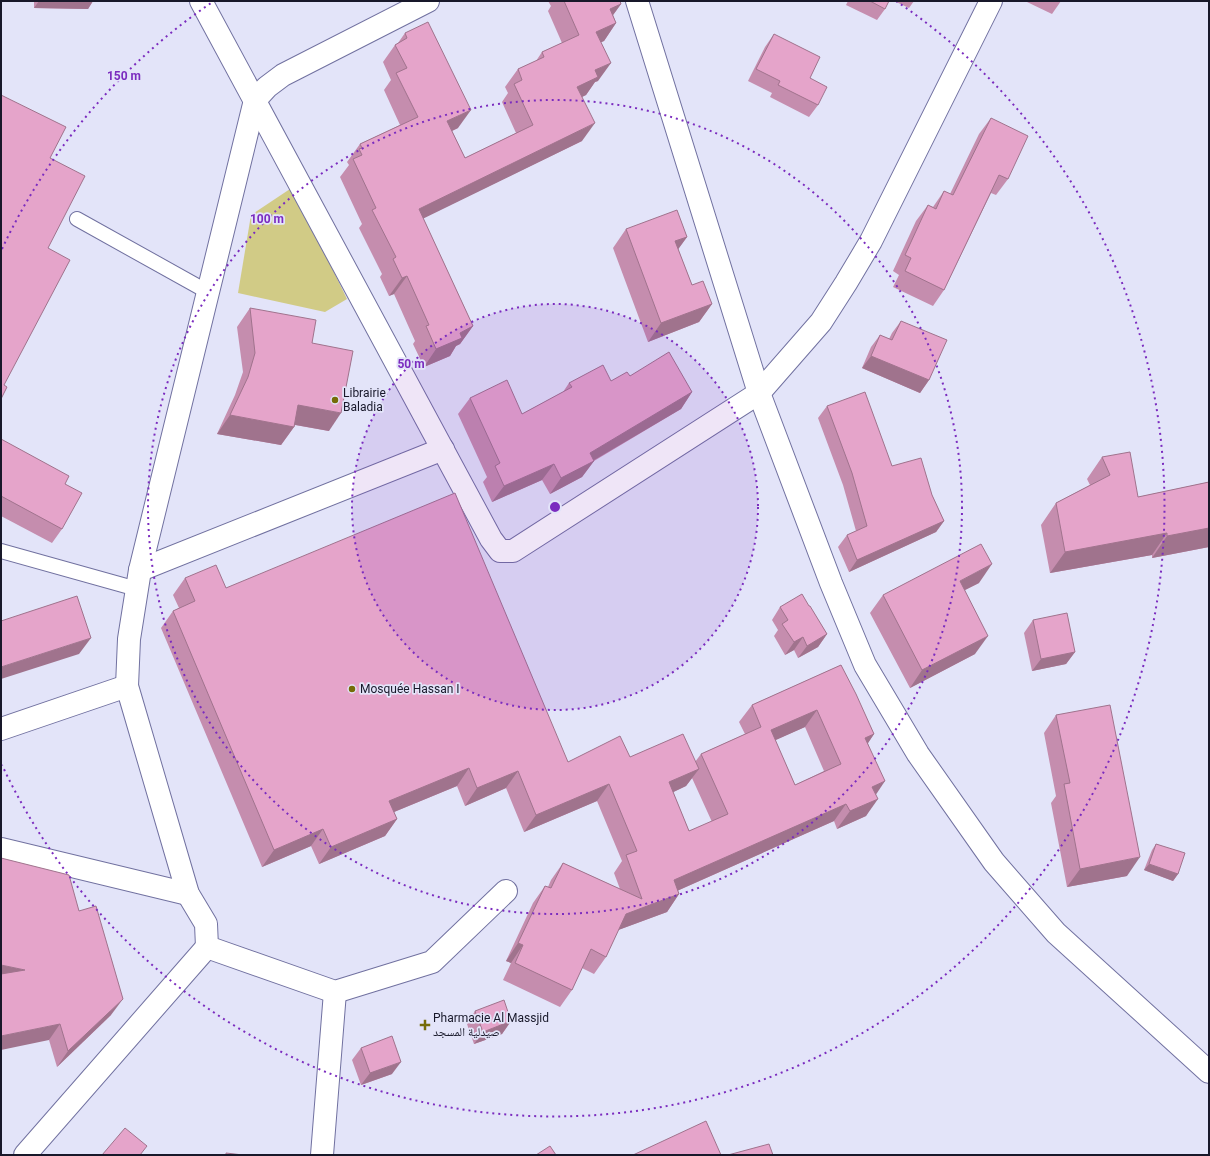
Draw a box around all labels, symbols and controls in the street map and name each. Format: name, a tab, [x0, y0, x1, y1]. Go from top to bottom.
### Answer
text: 150 m	[107, 69, 141, 83]
text: 100 m	[250, 212, 284, 226]
text: 50 m	[397, 357, 425, 371]
place label: Librairie Baladia	[343, 386, 386, 414]
marker: Librairie Baladia	[330, 395, 340, 405]
centre of rings	[548, 500, 562, 514]
place label: Mosquée Hassan I	[360, 682, 460, 696]
marker: Mosquée Hassan I	[347, 684, 357, 694]
place label: Pharmacie Al Massjid صيدلية المسجد	[433, 1011, 549, 1039]
marker: Pharmacie Al Massjid صيدلية المسجد	[420, 1020, 430, 1030]

